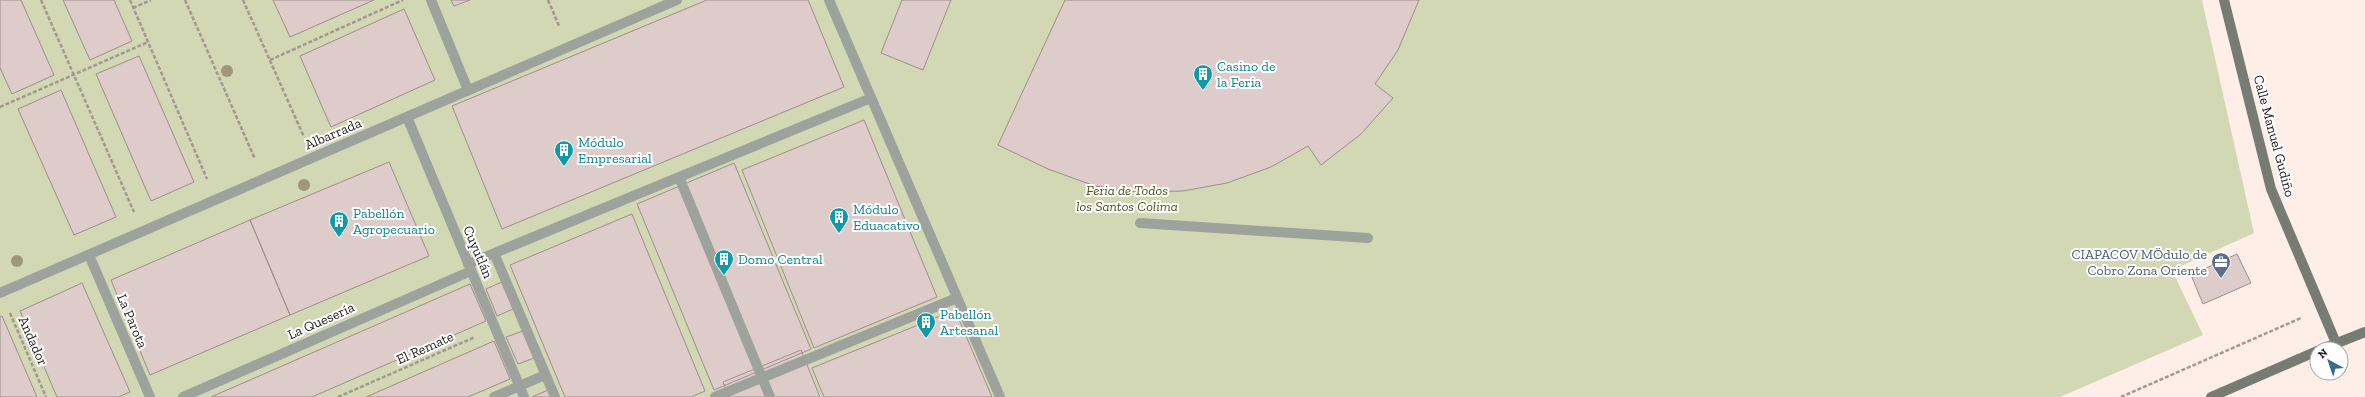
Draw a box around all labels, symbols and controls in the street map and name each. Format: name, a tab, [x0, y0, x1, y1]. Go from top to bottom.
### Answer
place label: Casino de la Feria	[1217, 58, 1276, 91]
building icon: Casino de la Feria	[1192, 63, 1214, 91]
street label: Calle Manuel Gudiño	[2250, 73, 2298, 199]
street label: Albarrada	[302, 114, 364, 154]
place label: Módulo Empresarial	[578, 134, 652, 167]
building icon: Módulo Empresarial	[553, 139, 575, 167]
park label: Feria de Todos los Santos Colima	[1076, 182, 1178, 215]
place label: Módulo Eduacativo	[853, 201, 920, 234]
place label: Pabellón Agropecuario	[353, 205, 435, 238]
building icon: Módulo Eduacativo	[828, 206, 850, 234]
building icon: Pabellón Agropecuario	[328, 210, 350, 238]
street label: Cuyutlán	[459, 223, 497, 281]
place label: CIAPACOV MÖdulo de Cobro Zona Oriente	[2071, 246, 2207, 279]
building icon: Domo Central	[713, 248, 735, 276]
place label: Domo Central	[738, 251, 823, 268]
office icon: CIAPACOV MÖdulo de Cobro Zona Oriente	[2210, 251, 2232, 279]
street label: La Parota	[113, 291, 151, 351]
street label: La Quesería	[285, 299, 357, 343]
place label: Pabellón Artesanal	[940, 306, 998, 339]
building icon: Pabellón Artesanal	[915, 311, 937, 339]
street label: Andador	[15, 314, 51, 368]
street label: El Remate	[394, 328, 457, 368]
north arrow	[2309, 341, 2349, 381]
text: N	[2316, 346, 2331, 361]

